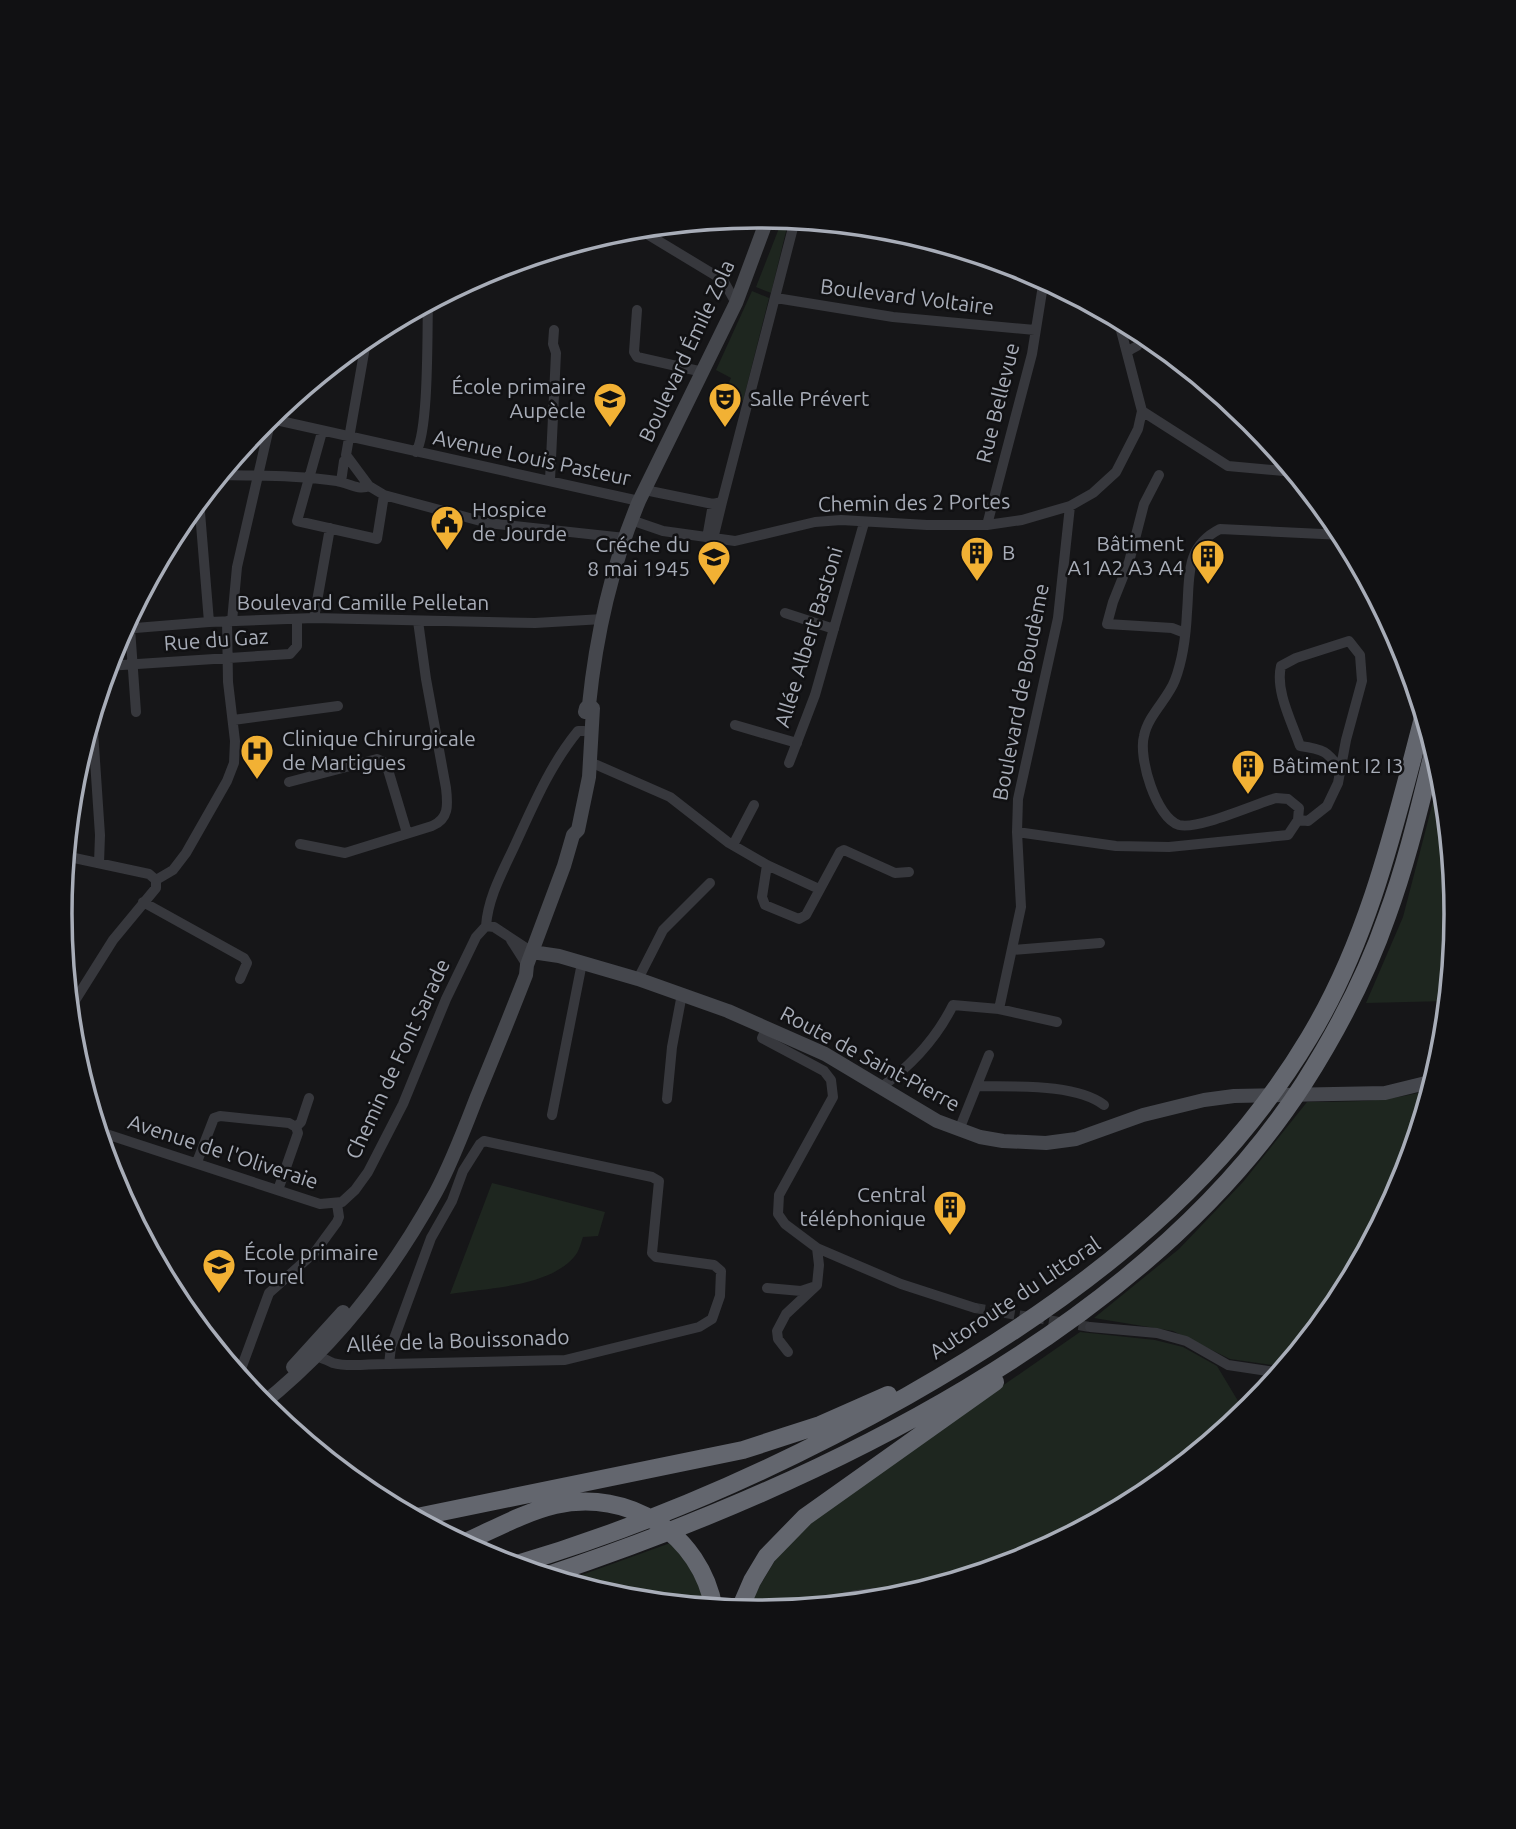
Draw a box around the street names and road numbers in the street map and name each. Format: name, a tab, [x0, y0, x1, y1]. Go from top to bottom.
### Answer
street label: Boulevard Émile Zola	[633, 256, 739, 445]
street label: Boulevard Voltaire	[819, 273, 995, 319]
street label: Rue Bellevue	[971, 340, 1024, 465]
street label: Avenue Louis Pasteur	[431, 424, 633, 490]
street label: Chemin des 2 Portes	[818, 488, 1010, 516]
street label: Allée Albert Bastoni	[769, 544, 847, 730]
street label: Boulevard de Boudème	[987, 581, 1053, 802]
street label: Boulevard Camille Pelletan	[237, 590, 489, 614]
street label: Rue du Gaz	[163, 623, 269, 655]
street label: Chemin de Font Sarade	[340, 955, 454, 1162]
street label: Route de Saint-Pierre	[777, 1001, 964, 1116]
street label: Avenue de l'Oliveraie	[125, 1109, 321, 1193]
street label: Autoroute du Littoral	[924, 1231, 1104, 1363]
street label: Allée de la Bouissonado	[346, 1324, 570, 1356]

